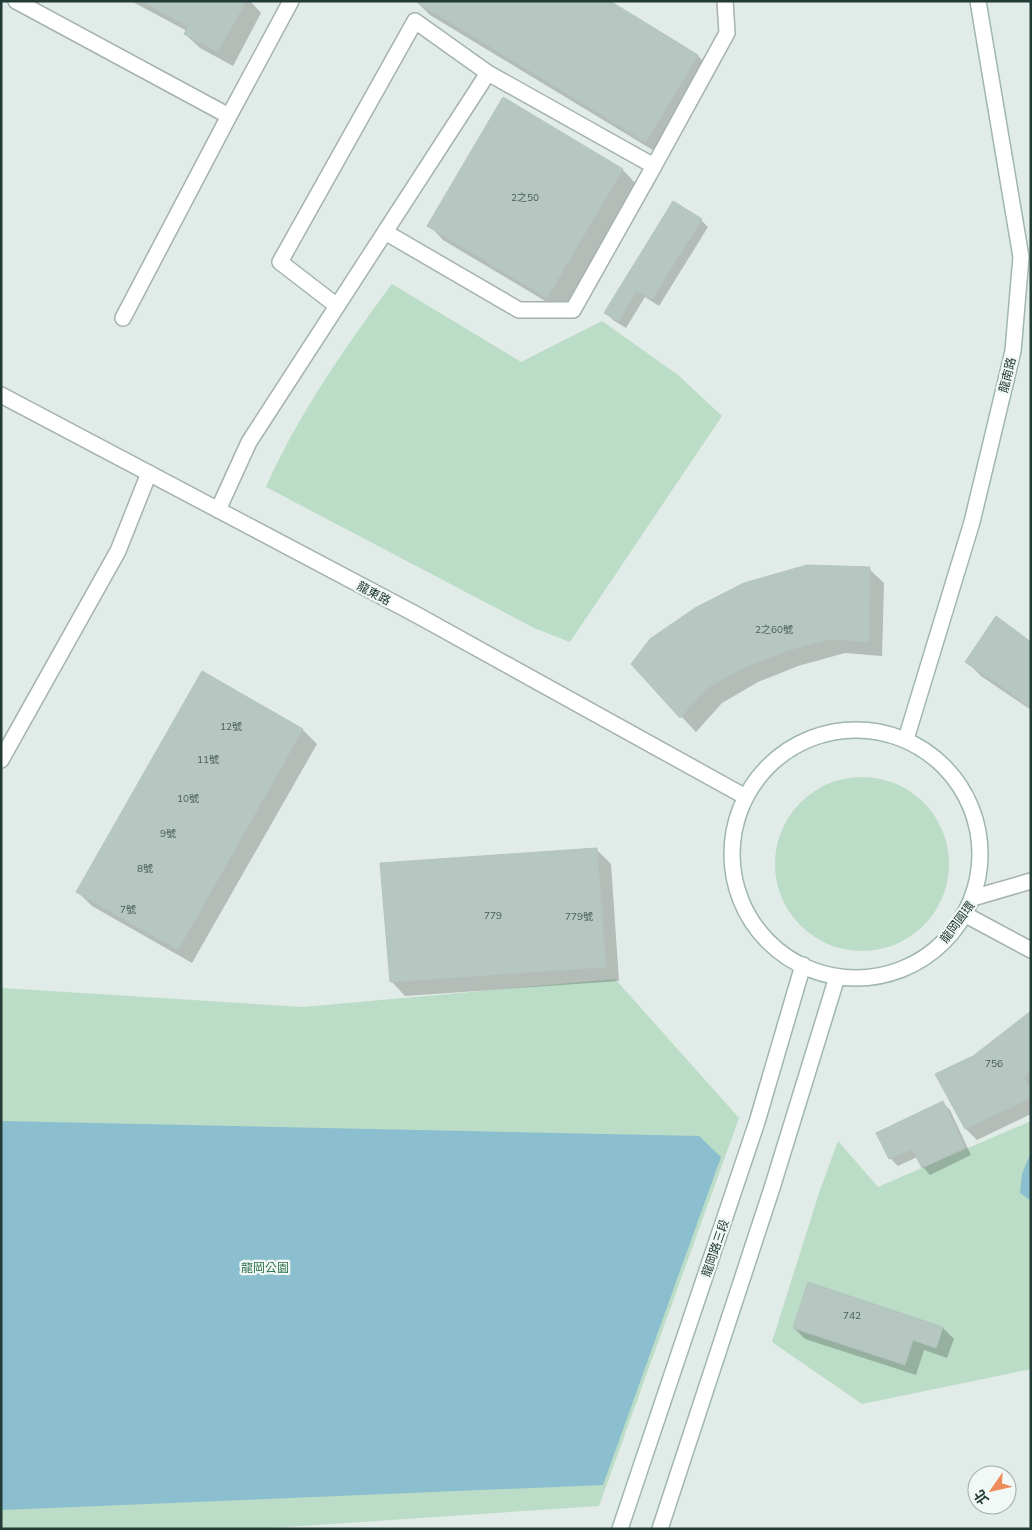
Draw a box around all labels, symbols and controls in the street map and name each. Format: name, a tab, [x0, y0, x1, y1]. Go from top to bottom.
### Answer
house number: 2之50	[511, 191, 539, 204]
street label: 龍南路	[995, 356, 1019, 394]
street label: 龍東路	[355, 578, 393, 608]
house number: 2之60號	[755, 623, 793, 636]
house number: 12號	[220, 720, 242, 733]
house number: 11號	[197, 753, 219, 766]
house number: 10號	[177, 792, 199, 805]
house number: 9號	[160, 827, 176, 840]
house number: 8號	[137, 862, 153, 875]
street label: 龍岡圓環	[937, 898, 977, 946]
house number: 7號	[120, 903, 136, 916]
house number: 779	[484, 909, 502, 922]
house number: 779號	[565, 910, 593, 923]
house number: 756	[985, 1057, 1003, 1070]
street label: 龍岡路三段	[698, 1217, 732, 1279]
park label: 龍岡公園	[241, 1260, 289, 1275]
house number: 742	[843, 1309, 861, 1322]
north arrow	[967, 1465, 1017, 1515]
text: 北	[970, 1486, 993, 1508]

